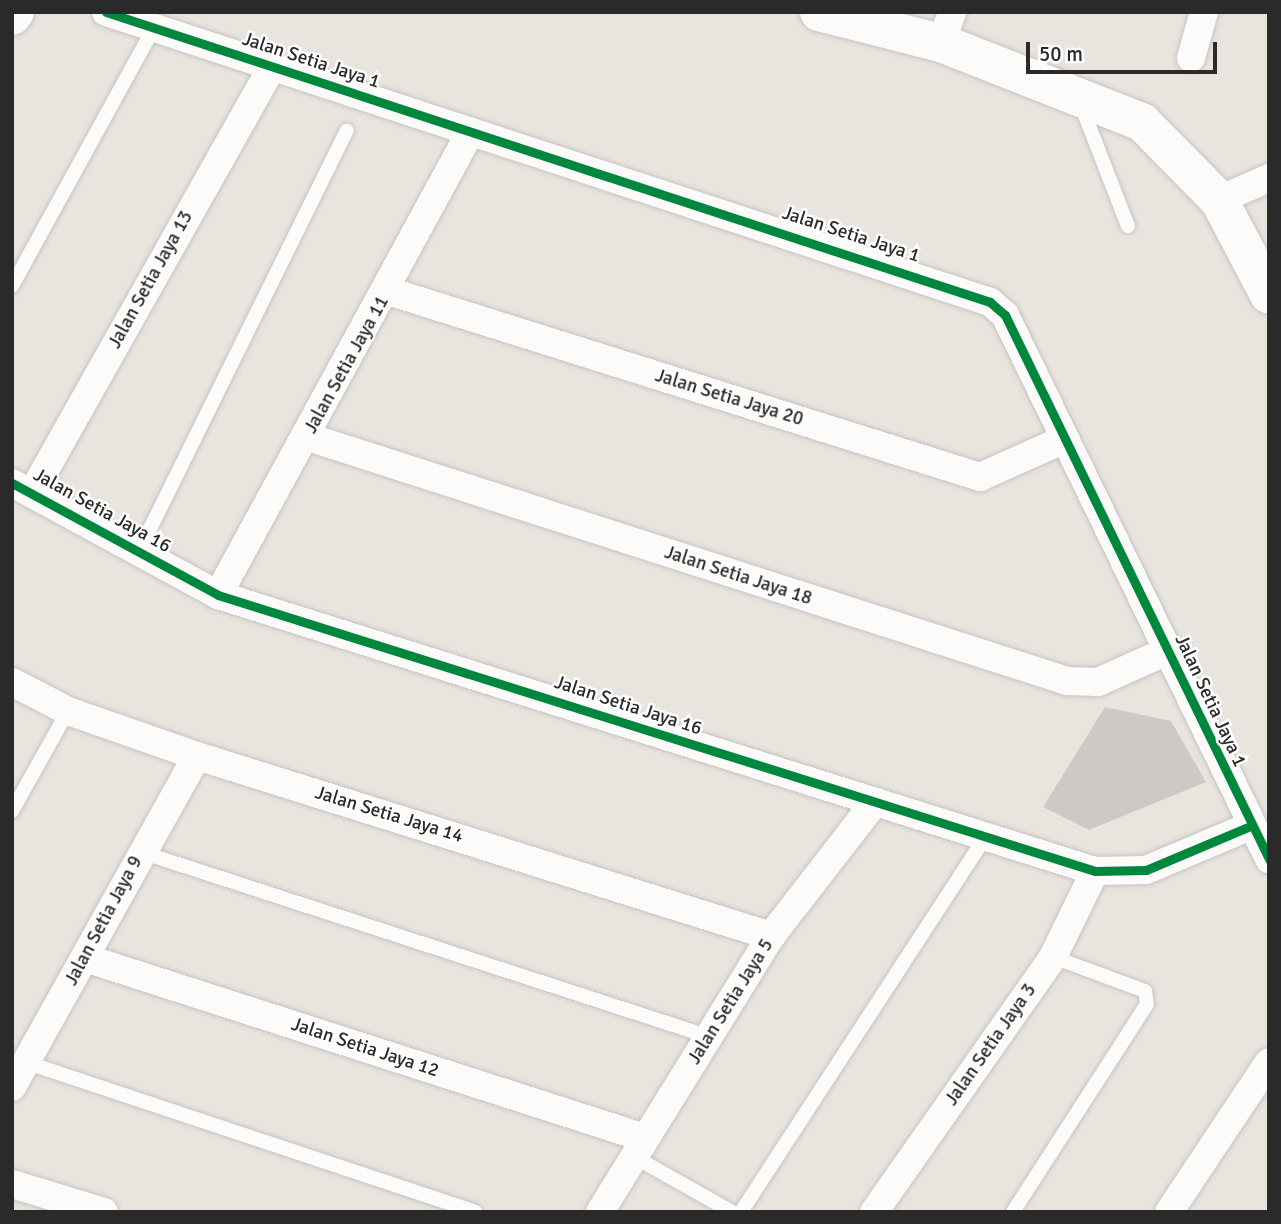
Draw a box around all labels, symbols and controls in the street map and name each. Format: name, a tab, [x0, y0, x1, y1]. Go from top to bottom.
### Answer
street label: Jalan Setia Jaya 1	[239, 28, 383, 94]
scale bar	[1029, 28, 1220, 72]
text: 50 m	[1039, 41, 1083, 67]
street label: Jalan Setia Jaya 1	[779, 202, 923, 268]
street label: Jalan Setia Jaya 13	[104, 207, 198, 353]
street label: Jalan Setia Jaya 11	[300, 292, 394, 438]
street label: Jalan Setia Jaya 20	[652, 365, 806, 431]
street label: Jalan Setia Jaya 16	[29, 464, 175, 558]
street label: Jalan Setia Jaya 18	[661, 541, 815, 611]
street label: Jalan Setia Jaya 1	[1169, 631, 1251, 771]
street label: Jalan Setia Jaya 16	[551, 671, 705, 741]
street label: Jalan Setia Jaya 14	[312, 782, 466, 848]
street label: Jalan Setia Jaya 9	[60, 852, 148, 990]
street label: Jalan Setia Jaya 5	[683, 935, 779, 1069]
street label: Jalan Setia Jaya 3	[941, 980, 1041, 1110]
street label: Jalan Setia Jaya 12	[288, 1013, 442, 1083]

